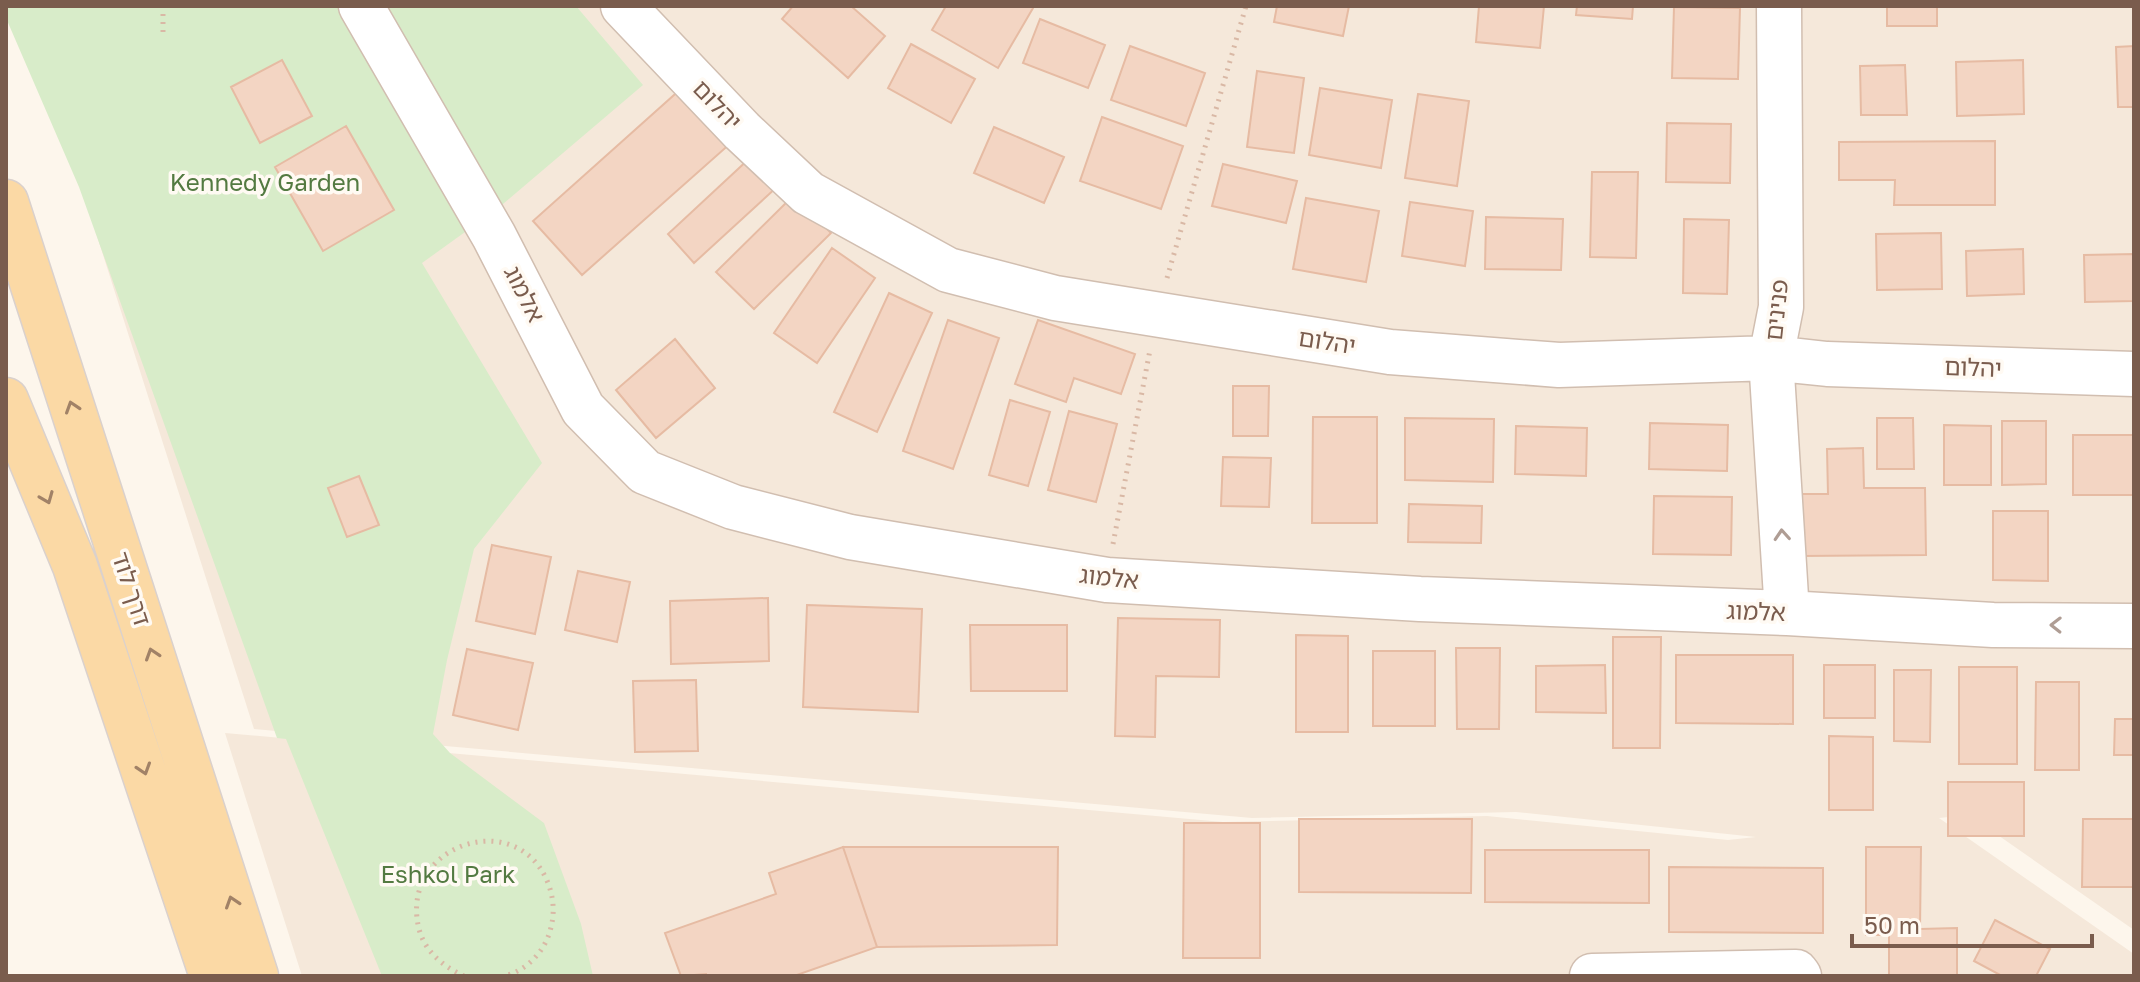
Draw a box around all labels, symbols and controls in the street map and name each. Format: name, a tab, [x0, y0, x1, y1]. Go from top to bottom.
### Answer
street label: יהלום	[688, 73, 749, 135]
park label: Kennedy Garden	[170, 167, 360, 196]
street label: אלמוג	[499, 260, 552, 326]
street label: פנינים	[1758, 278, 1793, 342]
street label: יהלום	[1297, 322, 1358, 359]
street label: יהלום	[1944, 351, 2002, 382]
one-way arrow	[66, 401, 82, 415]
one-way arrow	[37, 490, 54, 504]
one-way arrow	[1774, 528, 1791, 541]
street label: דרך לוד	[107, 548, 158, 629]
street label: אלמוג	[1078, 559, 1140, 594]
street label: אלמוג	[1726, 595, 1786, 626]
one-way arrow	[2049, 617, 2062, 634]
one-way arrow	[145, 648, 161, 662]
one-way arrow	[135, 762, 151, 775]
park label: Eshkol Park	[380, 859, 516, 888]
one-way arrow	[225, 895, 241, 909]
scale bar	[1852, 898, 2092, 948]
text: 50 m	[1864, 910, 1920, 939]

